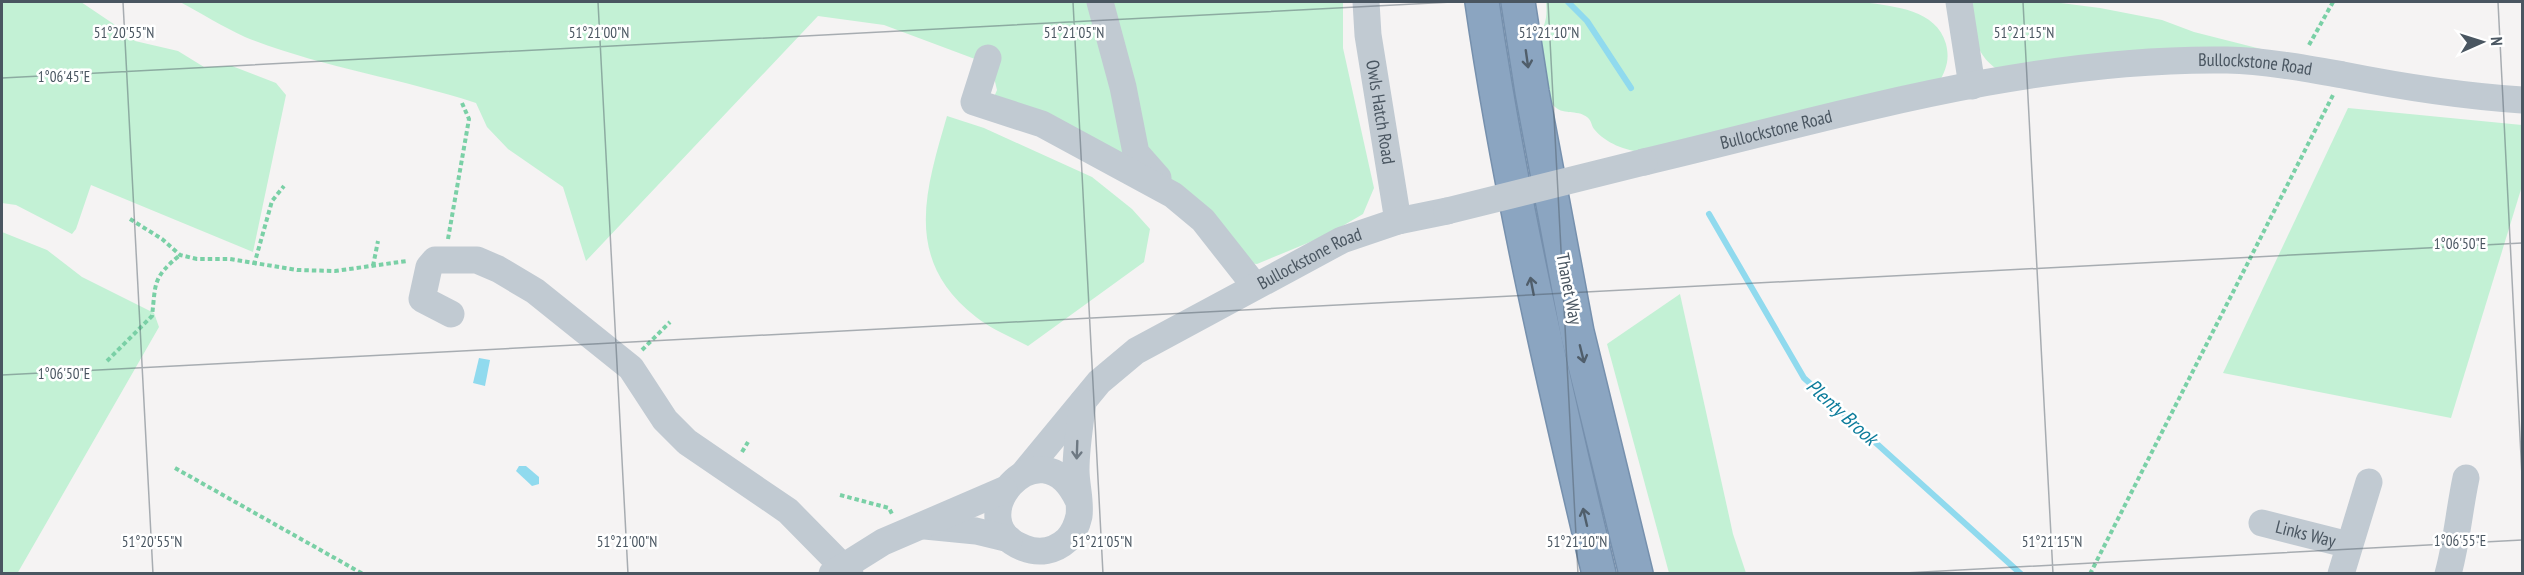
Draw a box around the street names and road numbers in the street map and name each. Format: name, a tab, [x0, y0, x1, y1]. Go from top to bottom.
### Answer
street label: Bullockstone Road	[2198, 48, 2314, 80]
street label: Owls Hatch Road	[1361, 58, 1401, 166]
street label: Bullockstone Road	[1718, 104, 1834, 154]
street label: Bullockstone Road	[1253, 222, 1365, 294]
street label: Thanet Way	[1551, 251, 1588, 327]
street label: Links Way	[2273, 515, 2339, 552]

